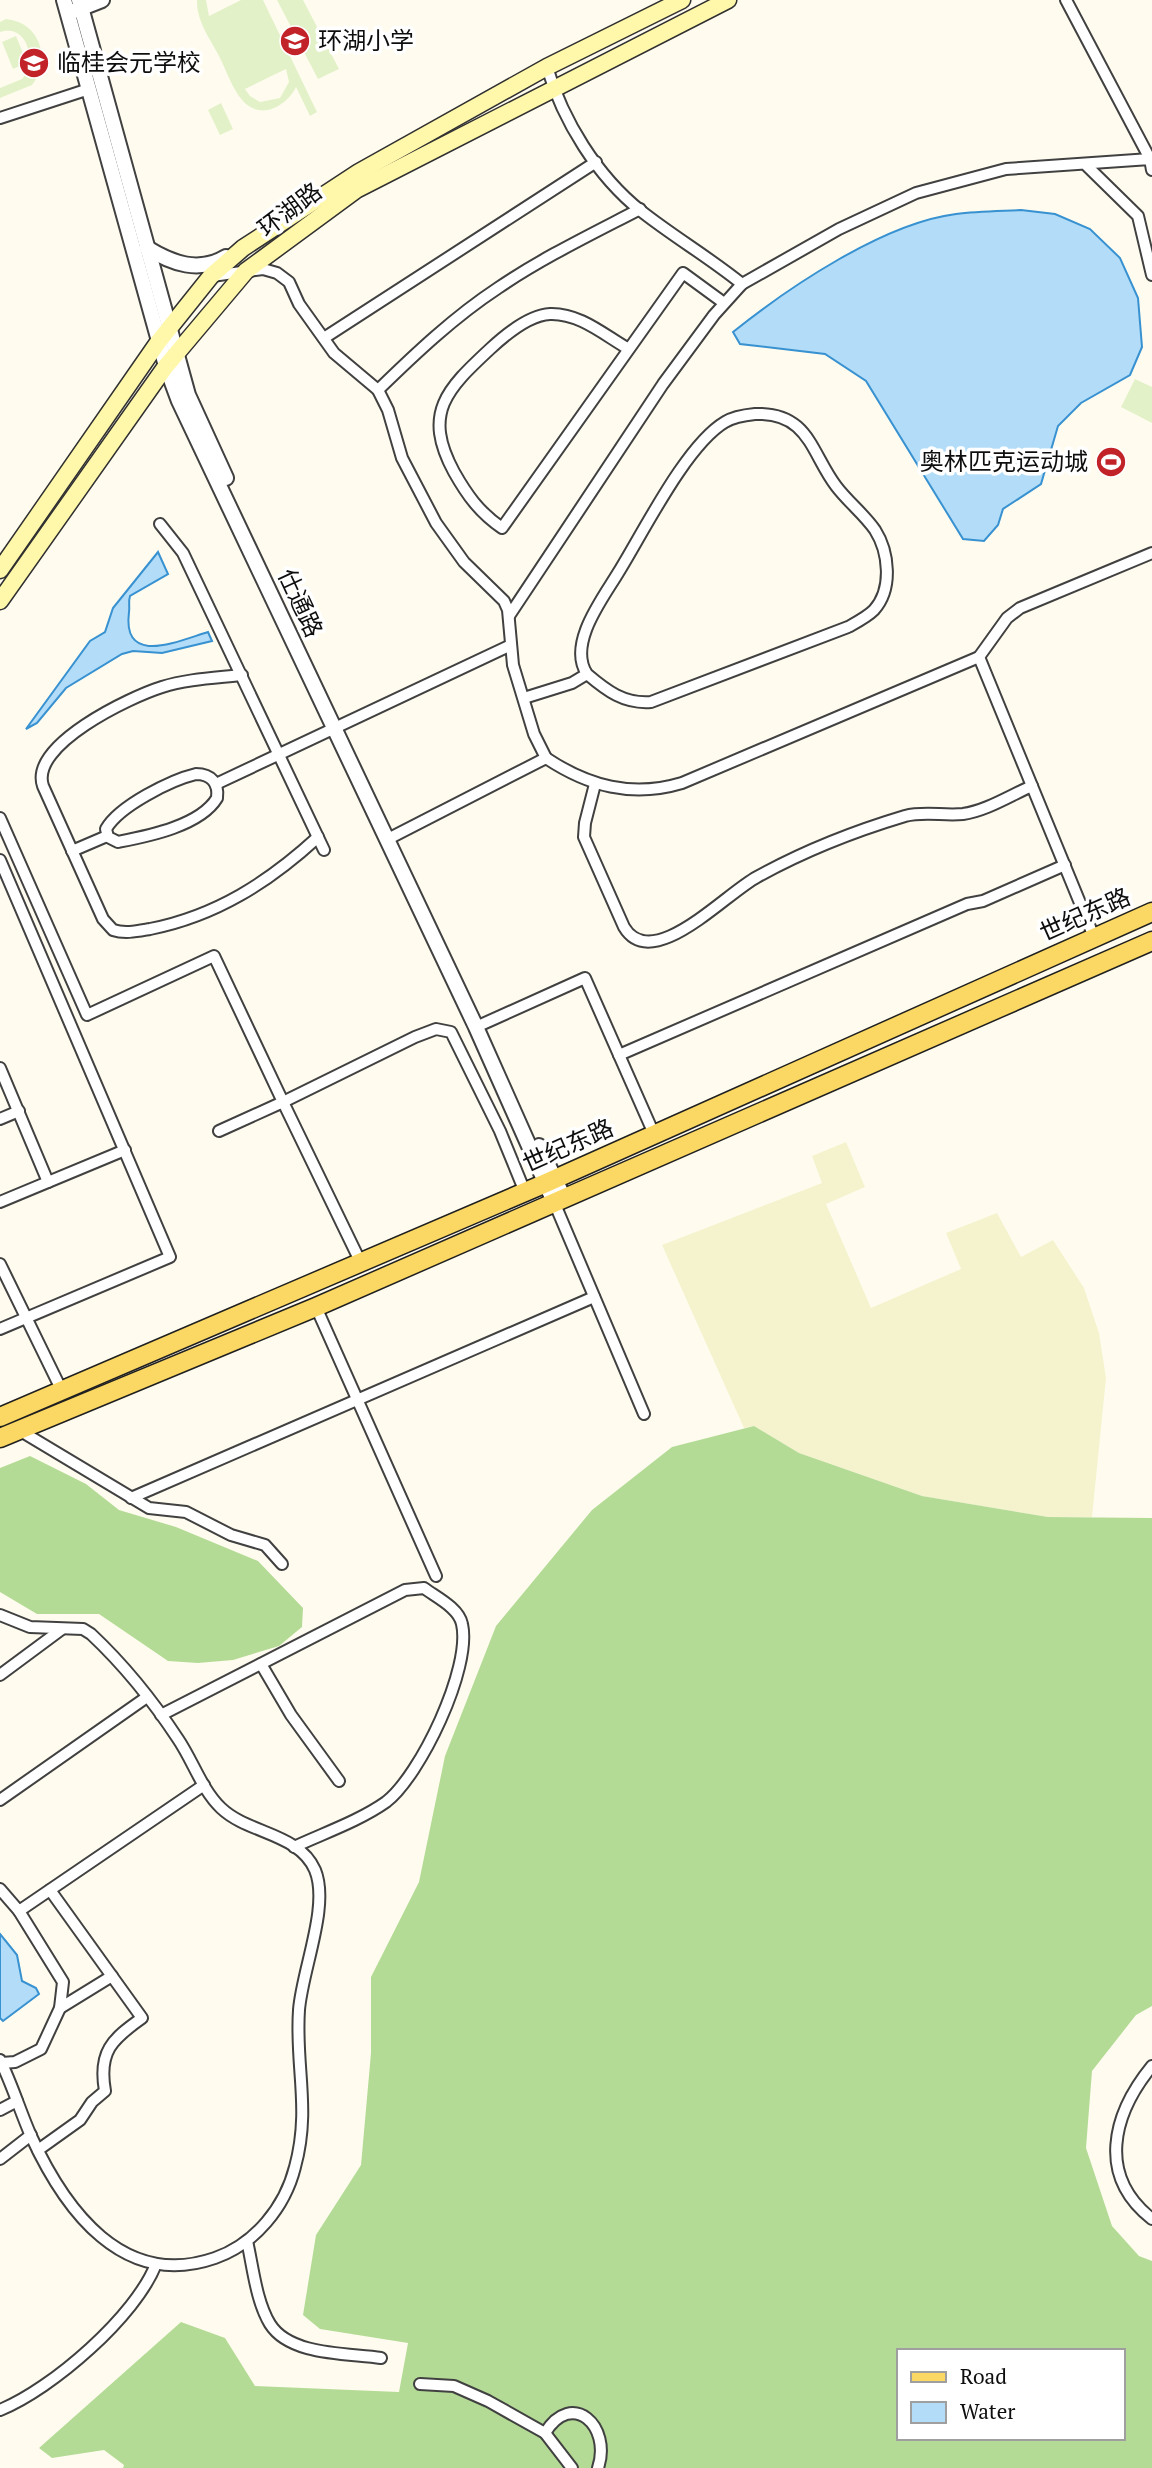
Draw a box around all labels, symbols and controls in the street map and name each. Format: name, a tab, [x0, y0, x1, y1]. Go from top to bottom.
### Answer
school or university icon: 环湖小学	[278, 24, 312, 58]
place label: 环湖小学	[318, 24, 414, 56]
school or university icon: 临桂会元学校	[17, 46, 51, 80]
place label: 临桂会元学校	[57, 46, 201, 78]
street label: 环湖路	[251, 175, 328, 244]
place label: 奥林匹克运动城	[920, 445, 1088, 477]
sports icon: 奥林匹克运动城	[1094, 445, 1128, 479]
street label: 仕通路	[271, 563, 331, 642]
street label: 世纪东路	[1034, 880, 1135, 948]
street label: 世纪东路	[517, 1111, 618, 1179]
legend	[897, 2349, 1124, 2440]
text: Road	[960, 2362, 1007, 2390]
text: Water	[960, 2397, 1015, 2425]

